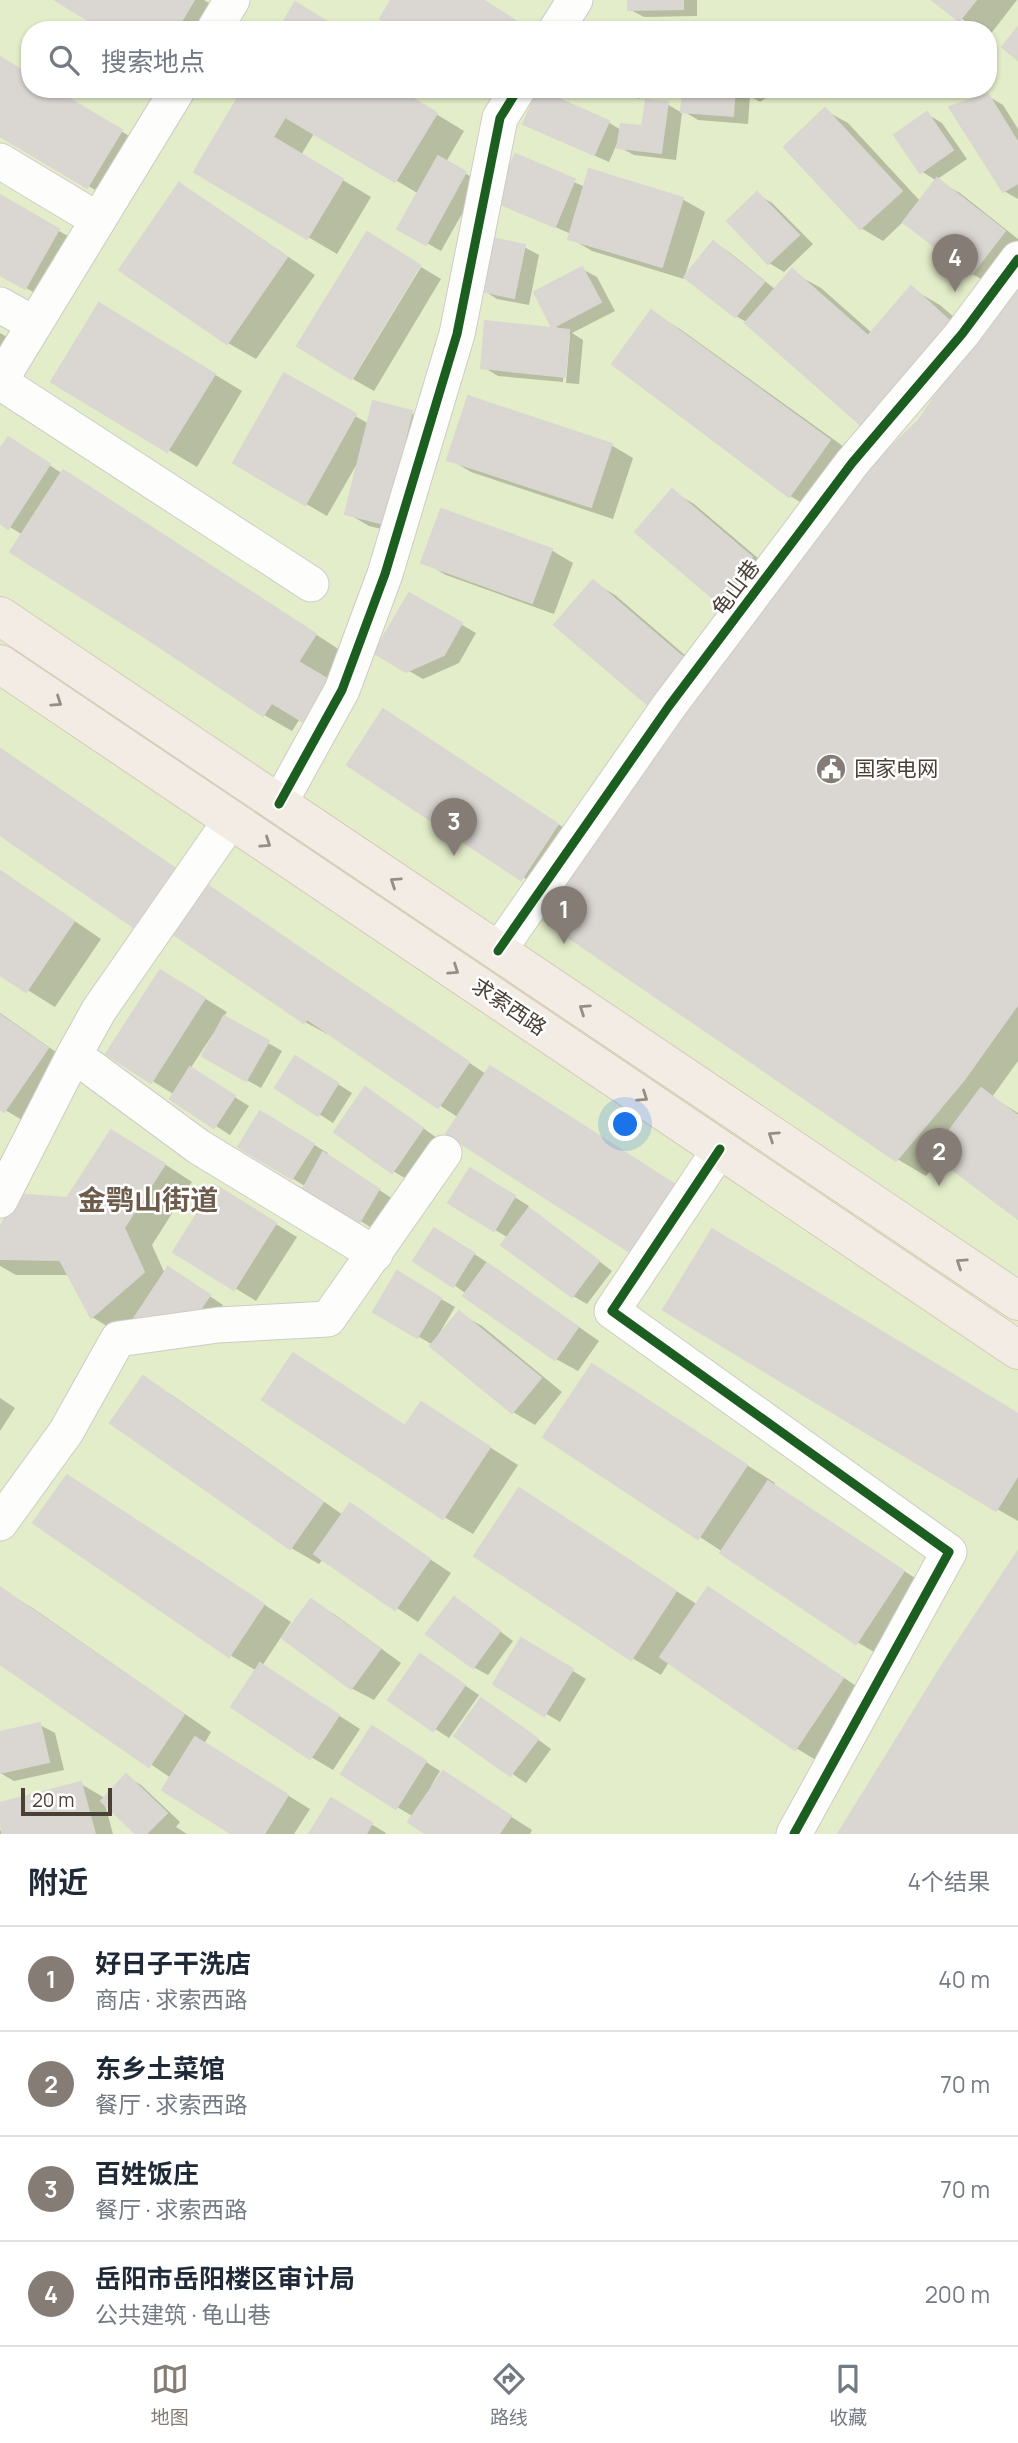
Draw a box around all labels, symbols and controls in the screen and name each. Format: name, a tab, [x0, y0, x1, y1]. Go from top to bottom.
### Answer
search box	[21, 21, 997, 98]
icon: search	[45, 41, 83, 79]
text: 搜索地点	[101, 43, 205, 79]
pin: 4	[932, 234, 978, 292]
street label: 龟山巷	[705, 554, 765, 621]
one-way arrow	[49, 694, 62, 707]
public building icon: 国家电网	[814, 752, 848, 786]
place label: 国家电网	[854, 754, 938, 782]
pin: 3	[431, 798, 477, 856]
one-way arrow	[258, 835, 271, 847]
one-way arrow	[390, 878, 403, 890]
pin: 1	[541, 886, 587, 944]
one-way arrow	[447, 962, 460, 975]
street label: 求索西路	[467, 971, 552, 1041]
one-way arrow	[579, 1005, 592, 1017]
one-way arrow	[635, 1089, 648, 1102]
your location	[608, 1107, 642, 1141]
pin: 2	[916, 1128, 962, 1186]
one-way arrow	[767, 1131, 780, 1144]
district label: 金鹗山街道	[78, 1180, 218, 1218]
one-way arrow	[956, 1258, 969, 1271]
scale bar	[21, 1785, 112, 1817]
text: 20 m	[32, 1787, 74, 1813]
text: 附近	[28, 1861, 88, 1902]
text: 4个结果	[907, 1865, 990, 1897]
text: 好日子干洗店	[95, 1945, 251, 1981]
text: 1	[46, 1963, 56, 1995]
text: 40 m	[938, 1963, 990, 1995]
text: 商店 · 求索西路	[95, 1983, 247, 2015]
text: 东乡土菜馆	[95, 2050, 225, 2086]
text: 2	[44, 2068, 58, 2100]
text: 70 m	[940, 2068, 990, 2100]
text: 餐厅 · 求索西路	[95, 2088, 247, 2120]
text: 百姓饭庄	[95, 2155, 199, 2191]
text: 3	[44, 2173, 58, 2205]
text: 70 m	[940, 2173, 990, 2205]
text: 餐厅 · 求索西路	[95, 2193, 247, 2225]
text: 岳阳市岳阳楼区审计局	[95, 2260, 355, 2296]
text: 4	[44, 2278, 58, 2310]
text: 200 m	[925, 2278, 990, 2310]
text: 公共建筑 · 龟山巷	[95, 2298, 270, 2330]
tab: 地图	[151, 2360, 189, 2430]
tab: 路线	[490, 2360, 528, 2430]
tab: 收藏	[829, 2360, 867, 2430]

